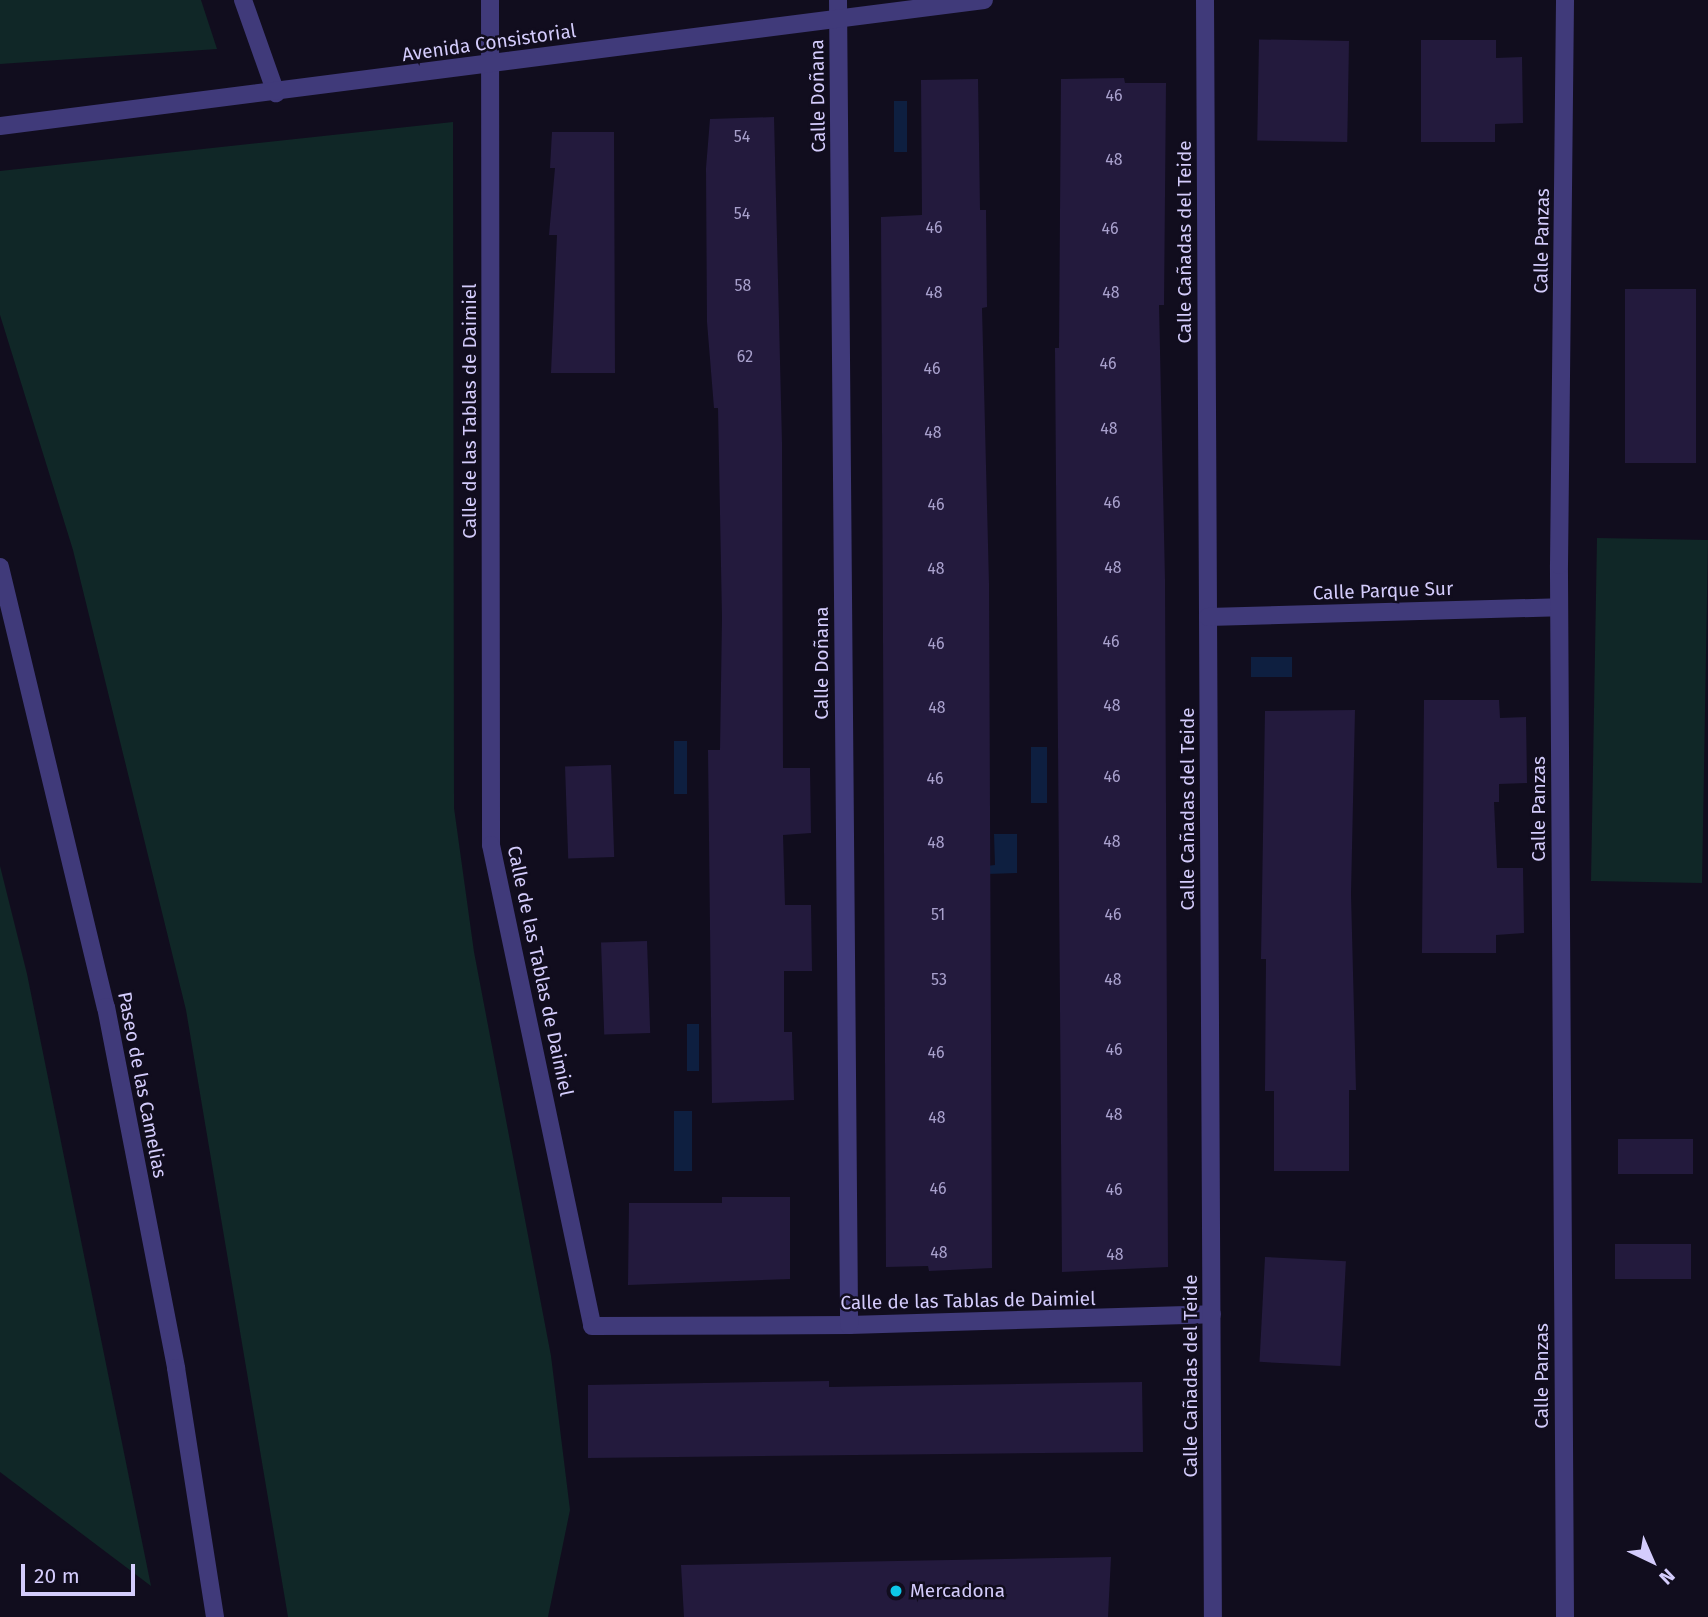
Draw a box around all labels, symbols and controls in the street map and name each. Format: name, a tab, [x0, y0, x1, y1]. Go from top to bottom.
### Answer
street label: Avenida Consistorial	[401, 20, 577, 66]
street label: Calle Doñana	[806, 39, 830, 153]
house number: 46	[1105, 86, 1123, 106]
house number: 54	[734, 127, 750, 147]
street label: Calle Cañadas del Teide	[1174, 140, 1196, 344]
house number: 48	[1105, 150, 1123, 170]
street label: Calle Panzas	[1530, 188, 1554, 294]
house number: 54	[734, 204, 750, 224]
house number: 46	[925, 218, 943, 238]
house number: 46	[1101, 219, 1119, 239]
house number: 58	[735, 276, 751, 296]
street label: Calle de las Tablas de Daimiel	[459, 283, 481, 539]
house number: 48	[925, 283, 943, 303]
house number: 48	[1102, 283, 1120, 303]
house number: 62	[737, 347, 753, 367]
house number: 46	[1099, 354, 1117, 374]
house number: 46	[923, 359, 941, 379]
house number: 48	[1100, 419, 1118, 439]
house number: 48	[924, 423, 942, 443]
house number: 46	[1103, 493, 1121, 513]
house number: 46	[927, 495, 945, 515]
house number: 48	[1104, 558, 1122, 578]
house number: 48	[927, 559, 945, 579]
street label: Calle Parque Sur	[1312, 577, 1454, 605]
street label: Calle Doñana	[811, 606, 833, 720]
house number: 46	[1102, 632, 1120, 652]
house number: 46	[927, 634, 945, 654]
house number: 48	[1103, 696, 1121, 716]
house number: 48	[928, 698, 946, 718]
street label: Calle Cañadas del Teide	[1177, 707, 1199, 911]
street label: Calle Panzas	[1528, 756, 1550, 862]
house number: 46	[1103, 767, 1121, 787]
house number: 46	[926, 769, 944, 789]
house number: 48	[1103, 832, 1121, 852]
house number: 48	[927, 833, 945, 853]
street label: Calle de las Tablas de Daimiel	[502, 844, 578, 1098]
house number: 51	[931, 905, 945, 925]
house number: 46	[1104, 905, 1122, 925]
house number: 53	[931, 970, 947, 990]
house number: 48	[1104, 970, 1122, 990]
street label: Paseo de las Camelias	[113, 990, 171, 1180]
house number: 46	[1105, 1040, 1123, 1060]
house number: 46	[927, 1043, 945, 1063]
house number: 48	[1105, 1105, 1123, 1125]
house number: 48	[928, 1108, 946, 1128]
house number: 46	[929, 1179, 947, 1199]
house number: 46	[1105, 1180, 1123, 1200]
house number: 48	[930, 1243, 948, 1263]
house number: 48	[1106, 1245, 1124, 1265]
street label: Calle Cañadas del Teide	[1180, 1274, 1202, 1478]
street label: Calle de las Tablas de Daimiel	[840, 1287, 1096, 1315]
street label: Calle Panzas	[1531, 1323, 1553, 1429]
north arrow	[1617, 1526, 1687, 1596]
scale bar	[24, 1550, 138, 1594]
text: 20 m	[34, 1563, 80, 1589]
text: N	[1654, 1564, 1679, 1589]
place label: Mercadona	[910, 1580, 1005, 1602]
marker: Mercadona	[888, 1583, 904, 1599]

